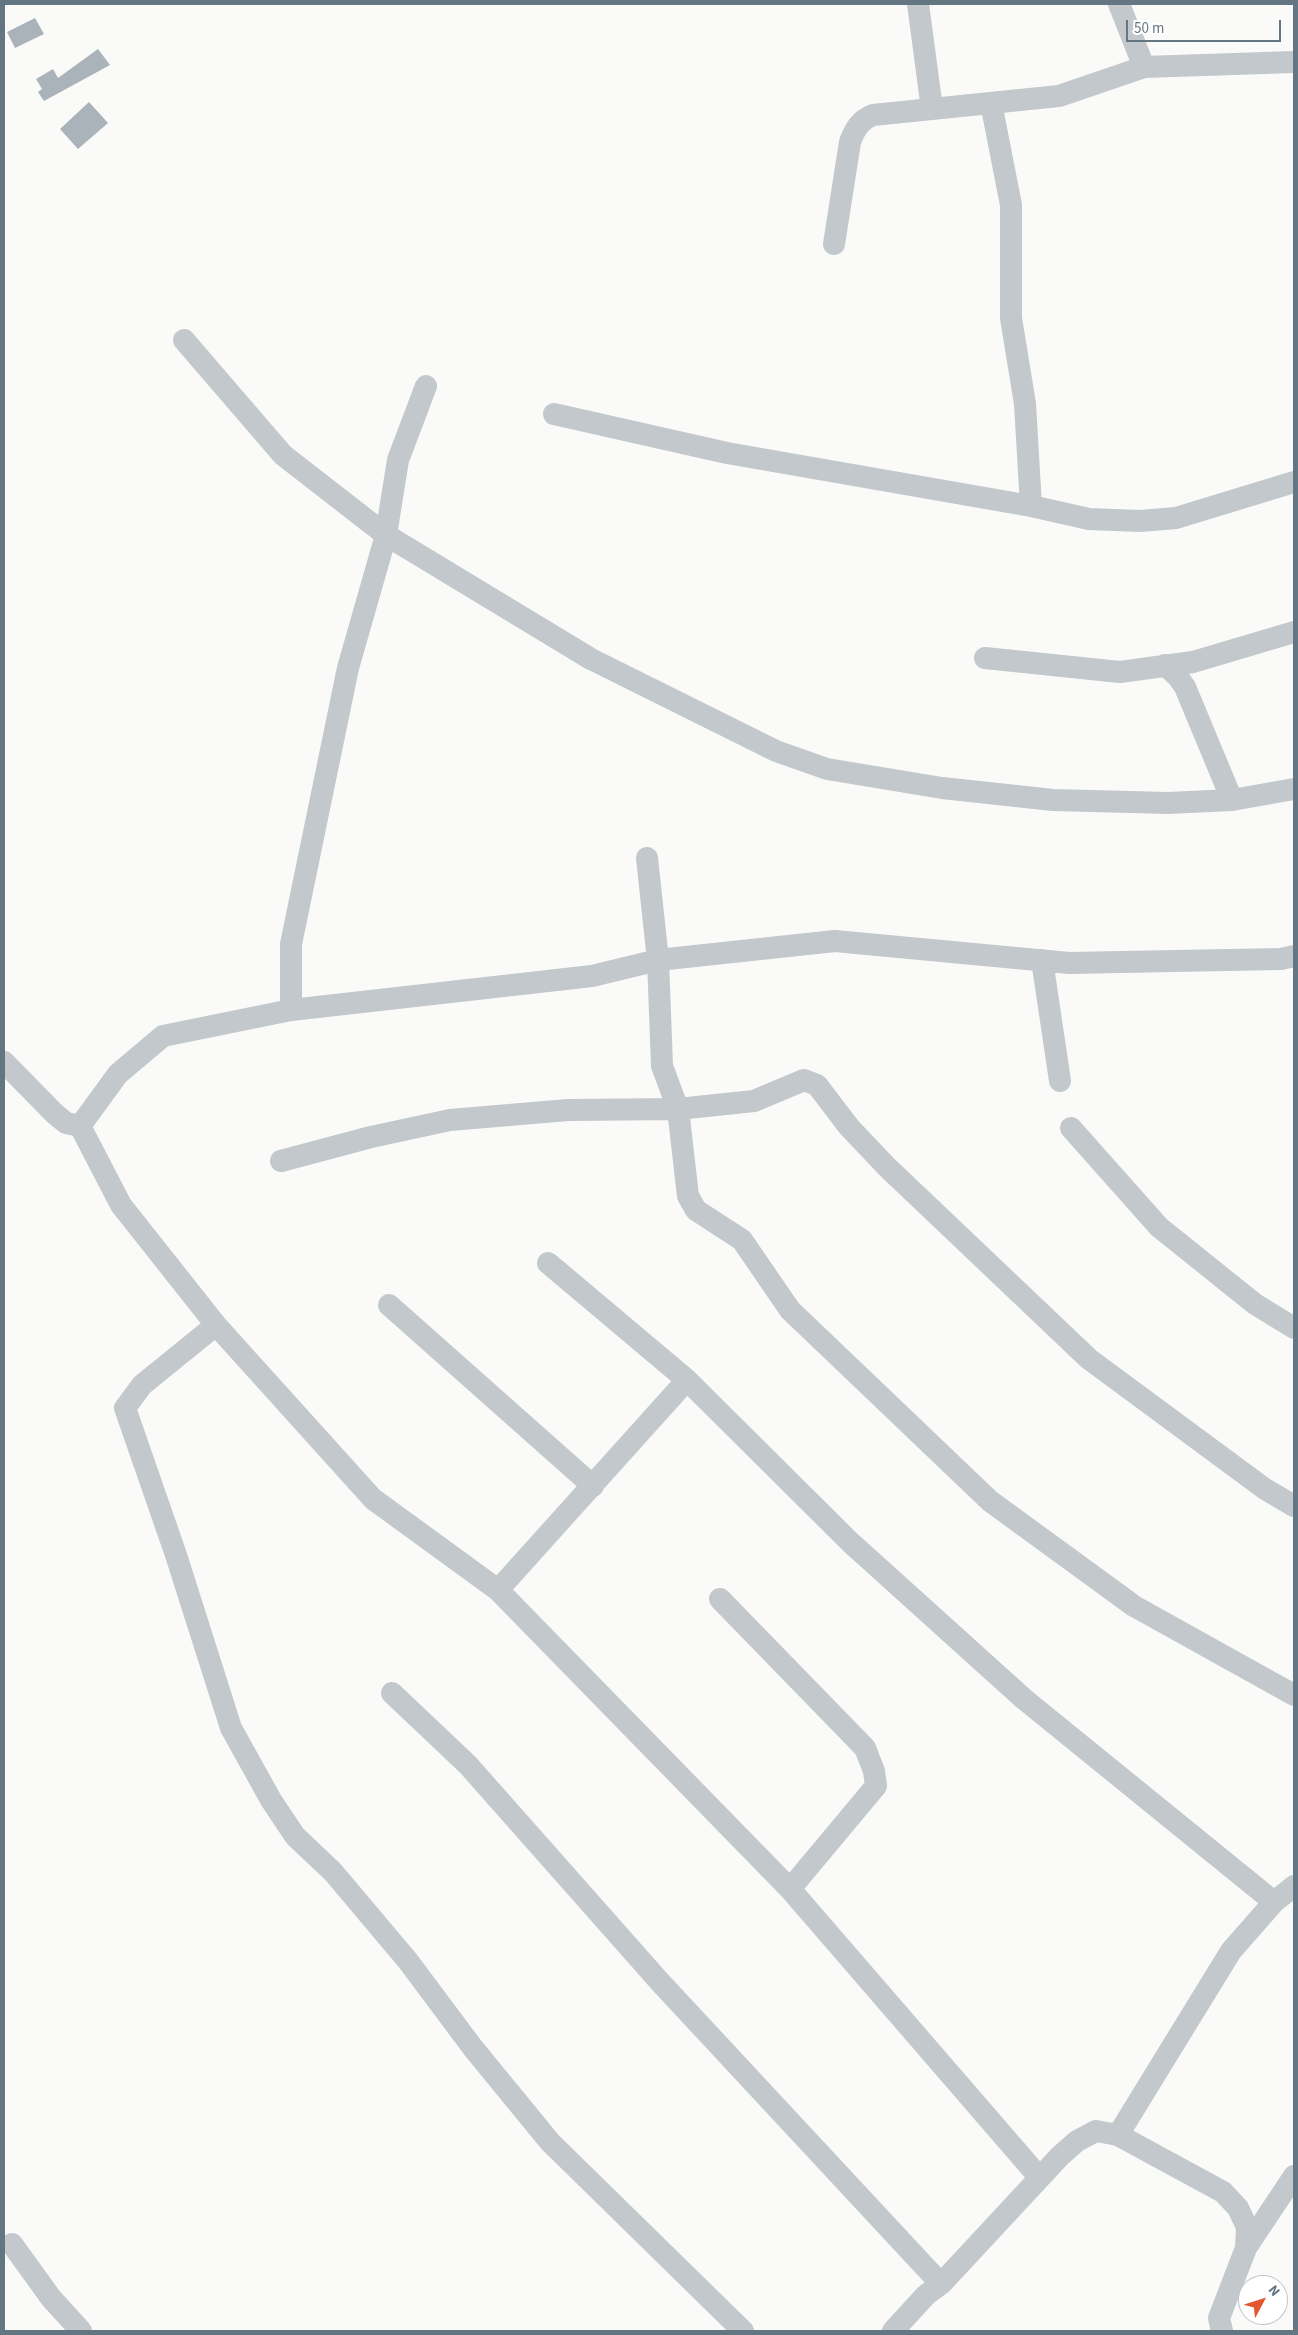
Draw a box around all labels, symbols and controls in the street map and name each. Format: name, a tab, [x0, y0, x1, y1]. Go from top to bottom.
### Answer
scale bar	[1128, 10, 1283, 42]
text: 50 m	[1134, 18, 1164, 39]
north arrow	[1238, 2275, 1288, 2325]
text: N	[1263, 2281, 1284, 2301]

